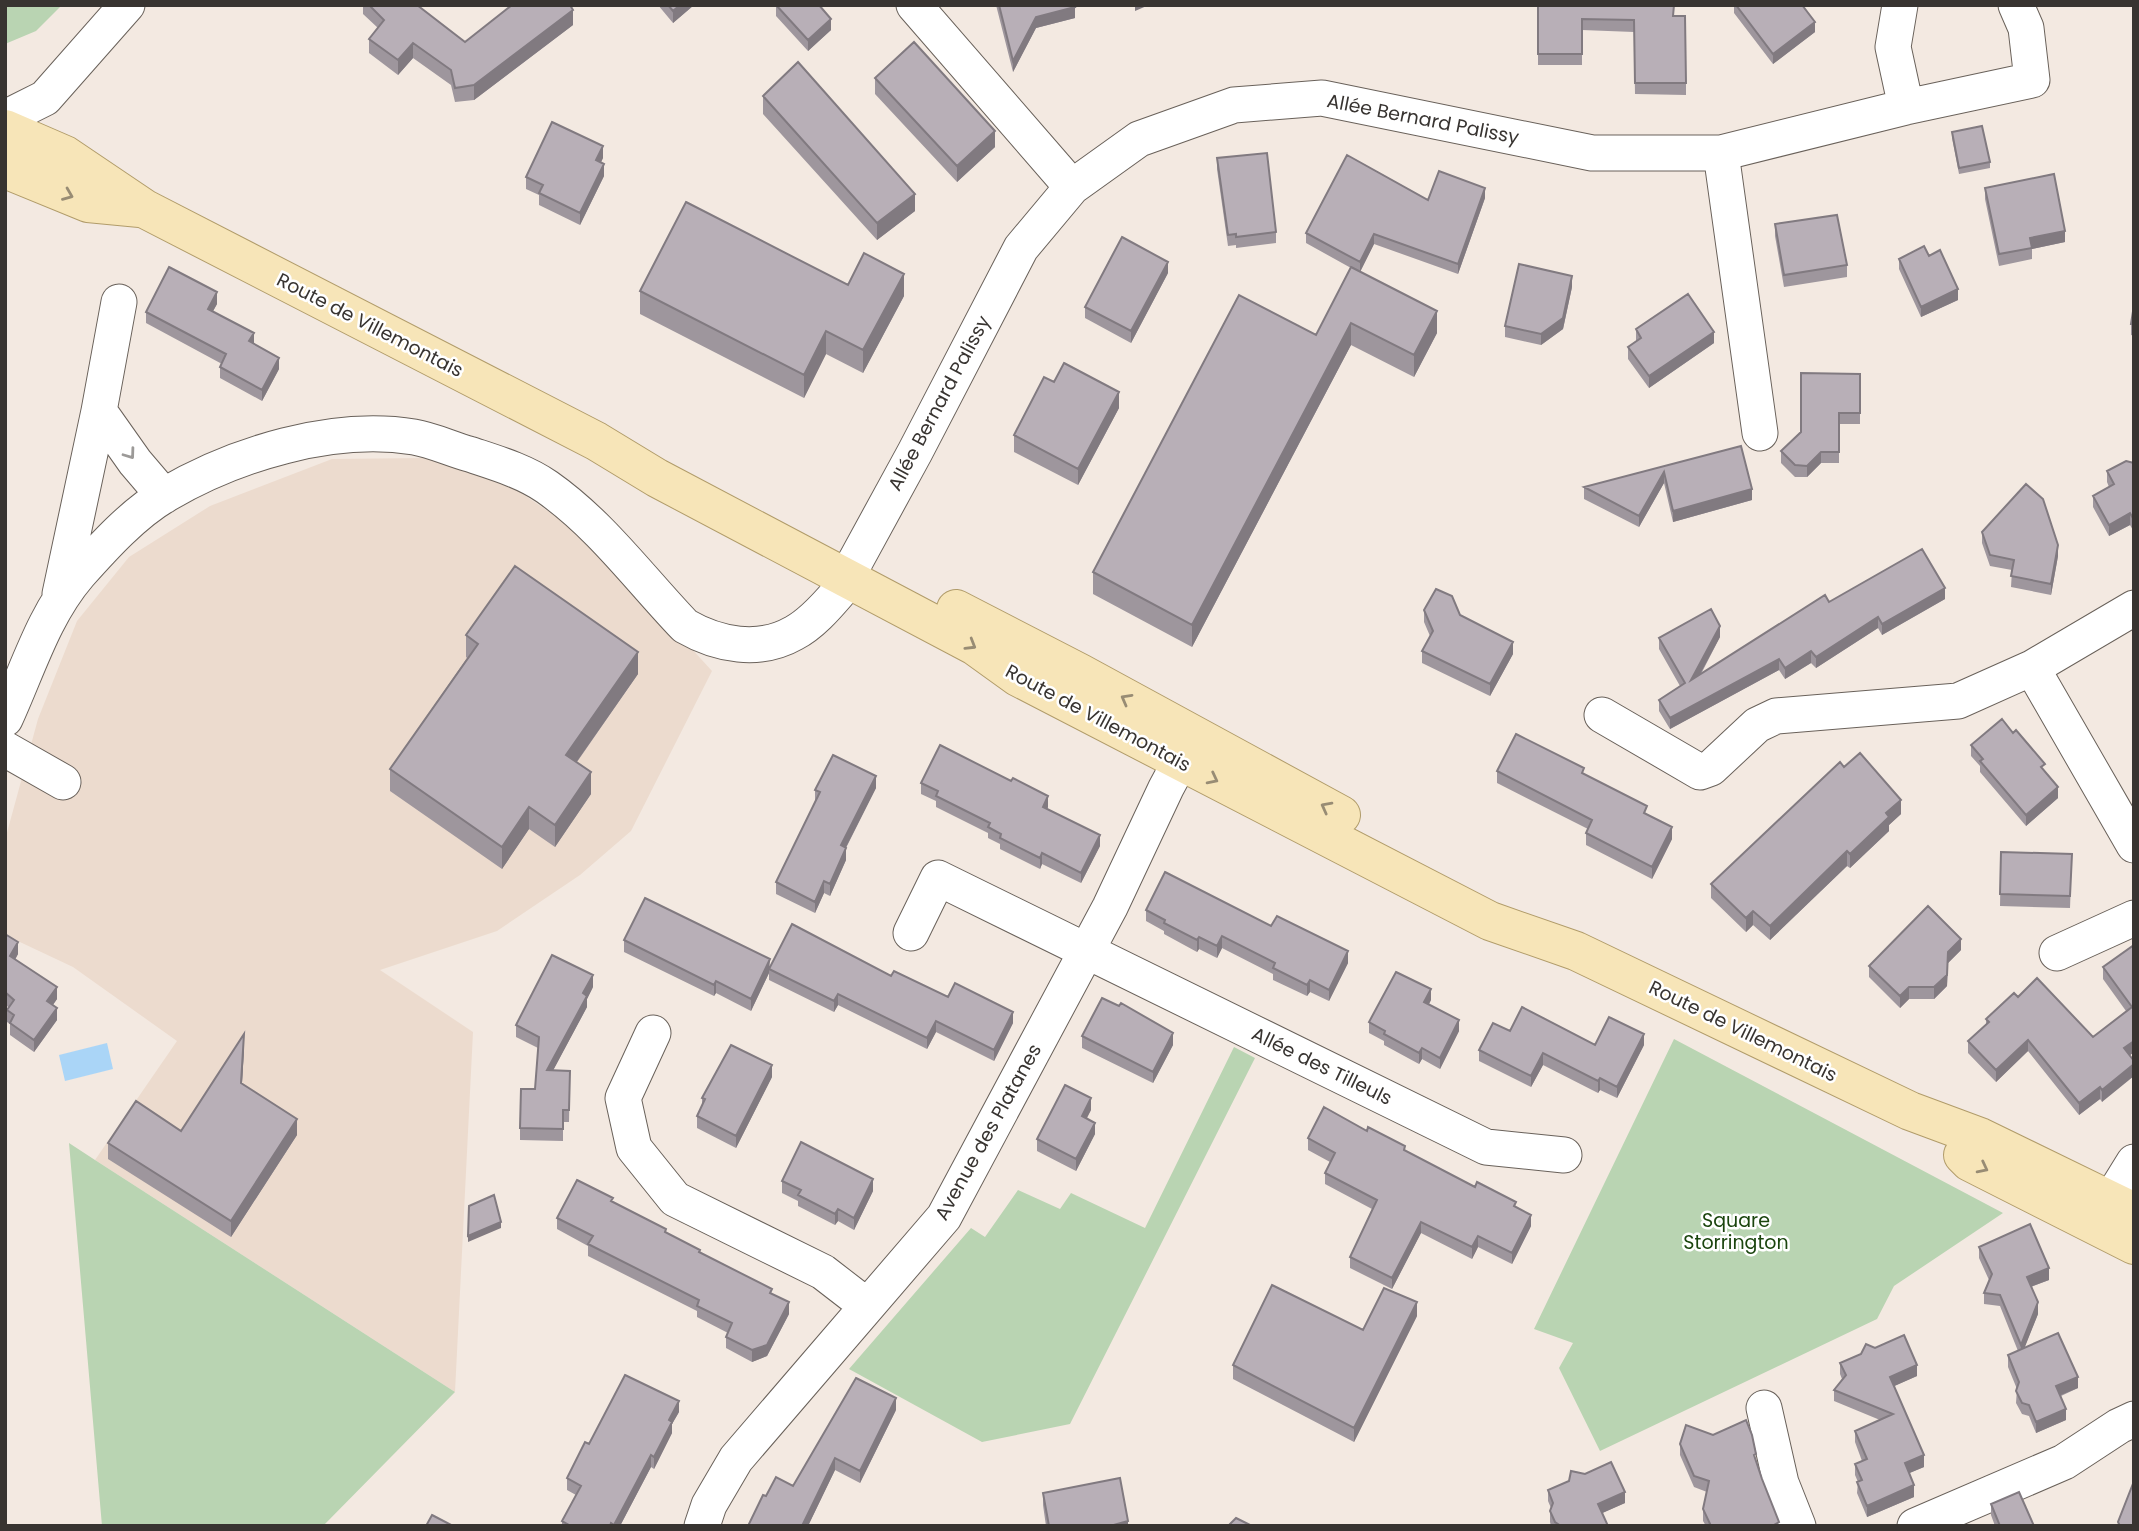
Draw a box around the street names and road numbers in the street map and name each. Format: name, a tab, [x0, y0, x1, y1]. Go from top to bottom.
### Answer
street label: Allée Bernard Palissy	[1325, 87, 1522, 151]
street label: Route de Villemontais	[272, 266, 468, 384]
street label: Allée Bernard Palissy	[881, 310, 997, 495]
street label: Route de Villemontais	[1001, 658, 1195, 778]
street label: Route de Villemontais	[1644, 974, 1842, 1088]
street label: Allée des Tilleuls	[1247, 1020, 1397, 1112]
street label: Avenue des Platanes	[928, 1039, 1048, 1225]

